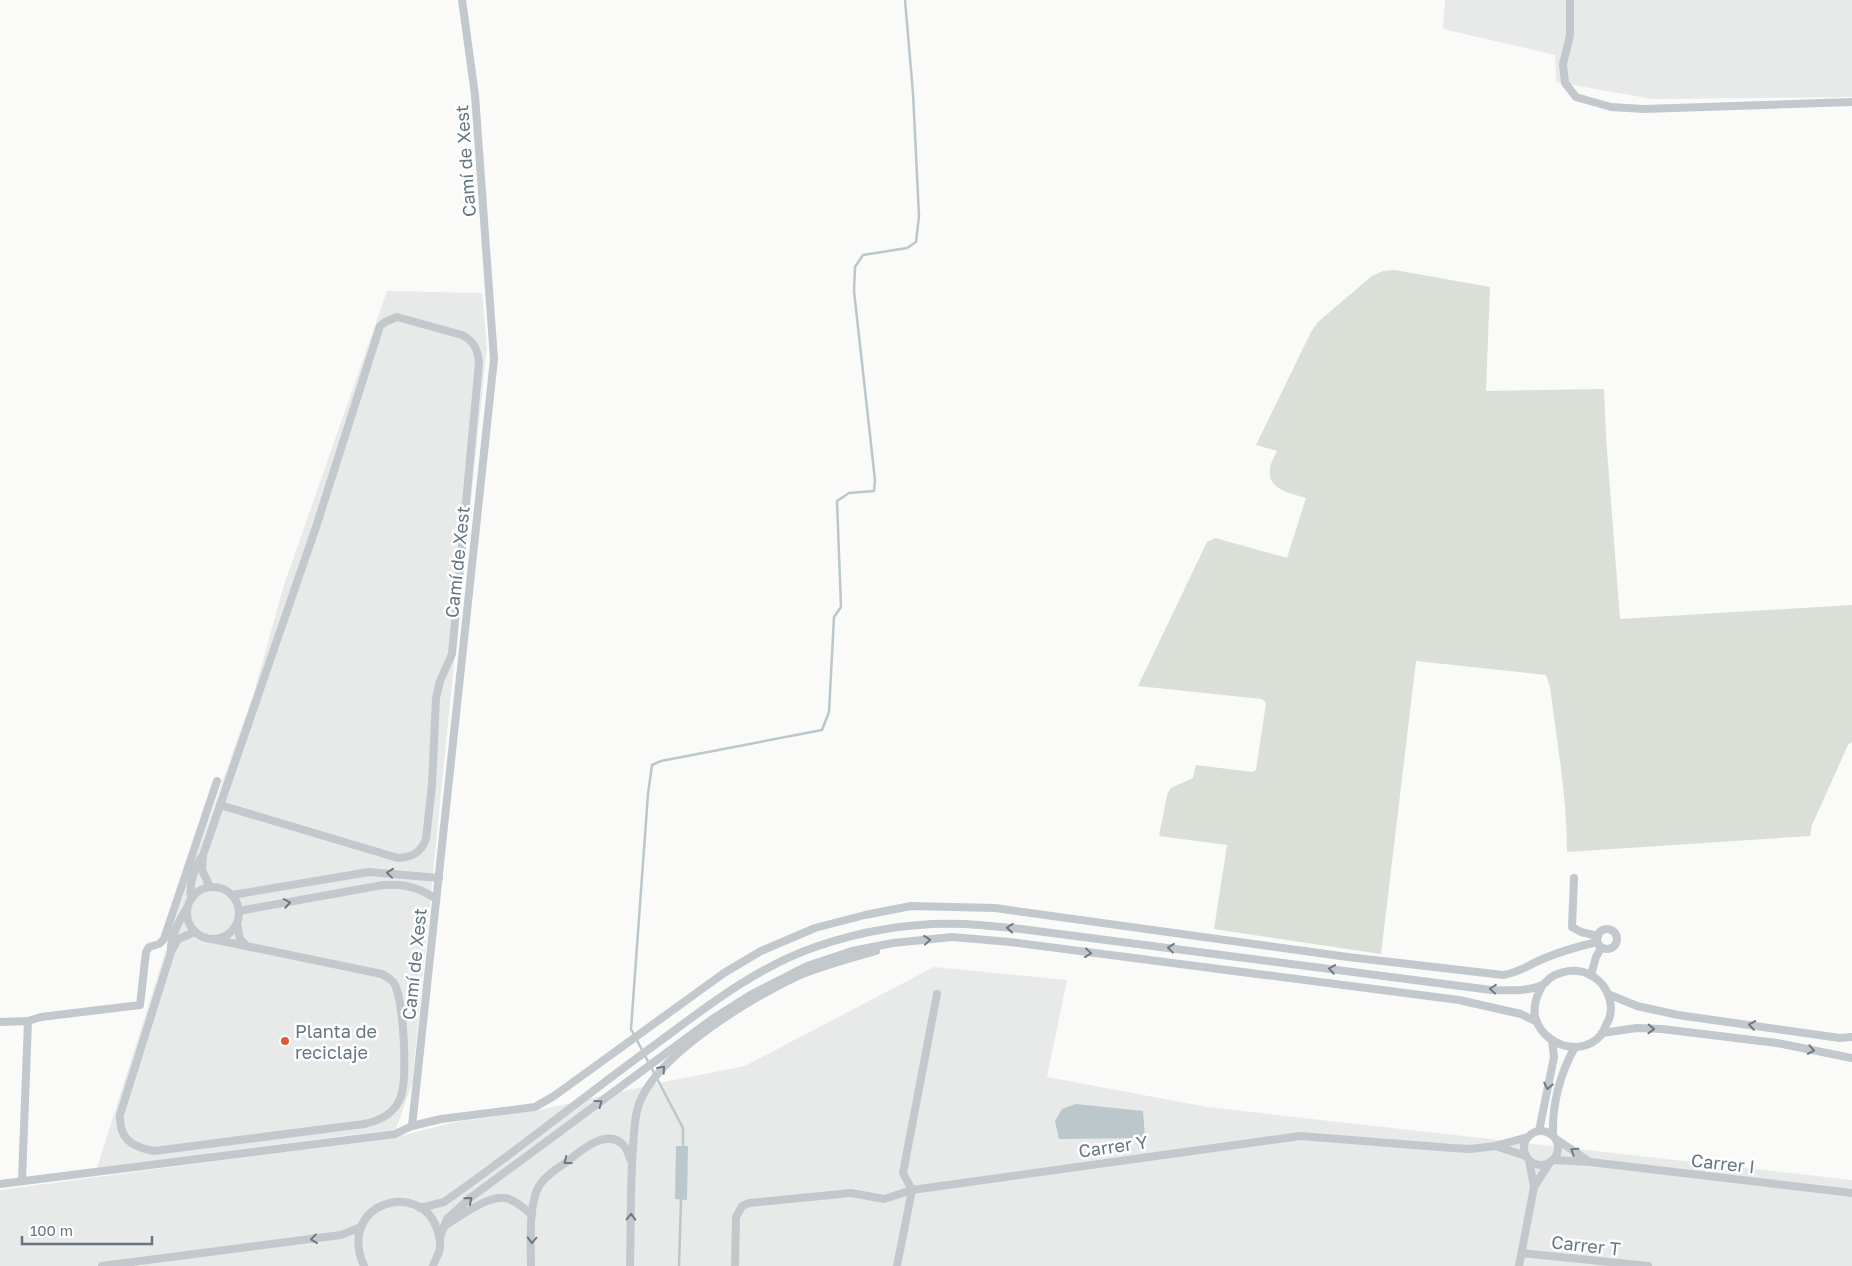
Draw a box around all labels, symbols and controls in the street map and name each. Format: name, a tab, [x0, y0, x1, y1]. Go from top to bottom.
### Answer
street label: Camí de Xest	[450, 104, 480, 218]
street label: Camí de Xest	[440, 505, 474, 619]
one-way arrow	[386, 868, 394, 879]
one-way arrow	[283, 898, 291, 908]
street label: Camí de Xest	[397, 907, 431, 1021]
one-way arrow	[1005, 923, 1013, 934]
one-way arrow	[923, 935, 931, 946]
one-way arrow	[1167, 943, 1175, 954]
one-way arrow	[1084, 947, 1092, 957]
one-way arrow	[1328, 964, 1336, 975]
one-way arrow	[1489, 984, 1497, 995]
place label: Planta de reciclaje	[295, 1020, 377, 1063]
one-way arrow	[1747, 1020, 1755, 1031]
one-way arrow	[1647, 1023, 1655, 1034]
marker: Planta de reciclaje	[279, 1035, 291, 1047]
one-way arrow	[1807, 1044, 1816, 1055]
one-way arrow	[656, 1066, 665, 1075]
one-way arrow	[1543, 1081, 1553, 1090]
one-way arrow	[593, 1100, 602, 1108]
street label: Carrer Y	[1077, 1130, 1150, 1162]
one-way arrow	[1570, 1148, 1579, 1157]
street label: Carrer I	[1690, 1149, 1756, 1177]
one-way arrow	[563, 1155, 573, 1164]
one-way arrow	[463, 1196, 472, 1205]
one-way arrow	[626, 1213, 636, 1221]
scale bar	[22, 1214, 152, 1246]
text: 100 m	[30, 1221, 73, 1239]
street label: Carrer T	[1550, 1230, 1622, 1260]
one-way arrow	[310, 1233, 318, 1243]
one-way arrow	[526, 1237, 537, 1245]

